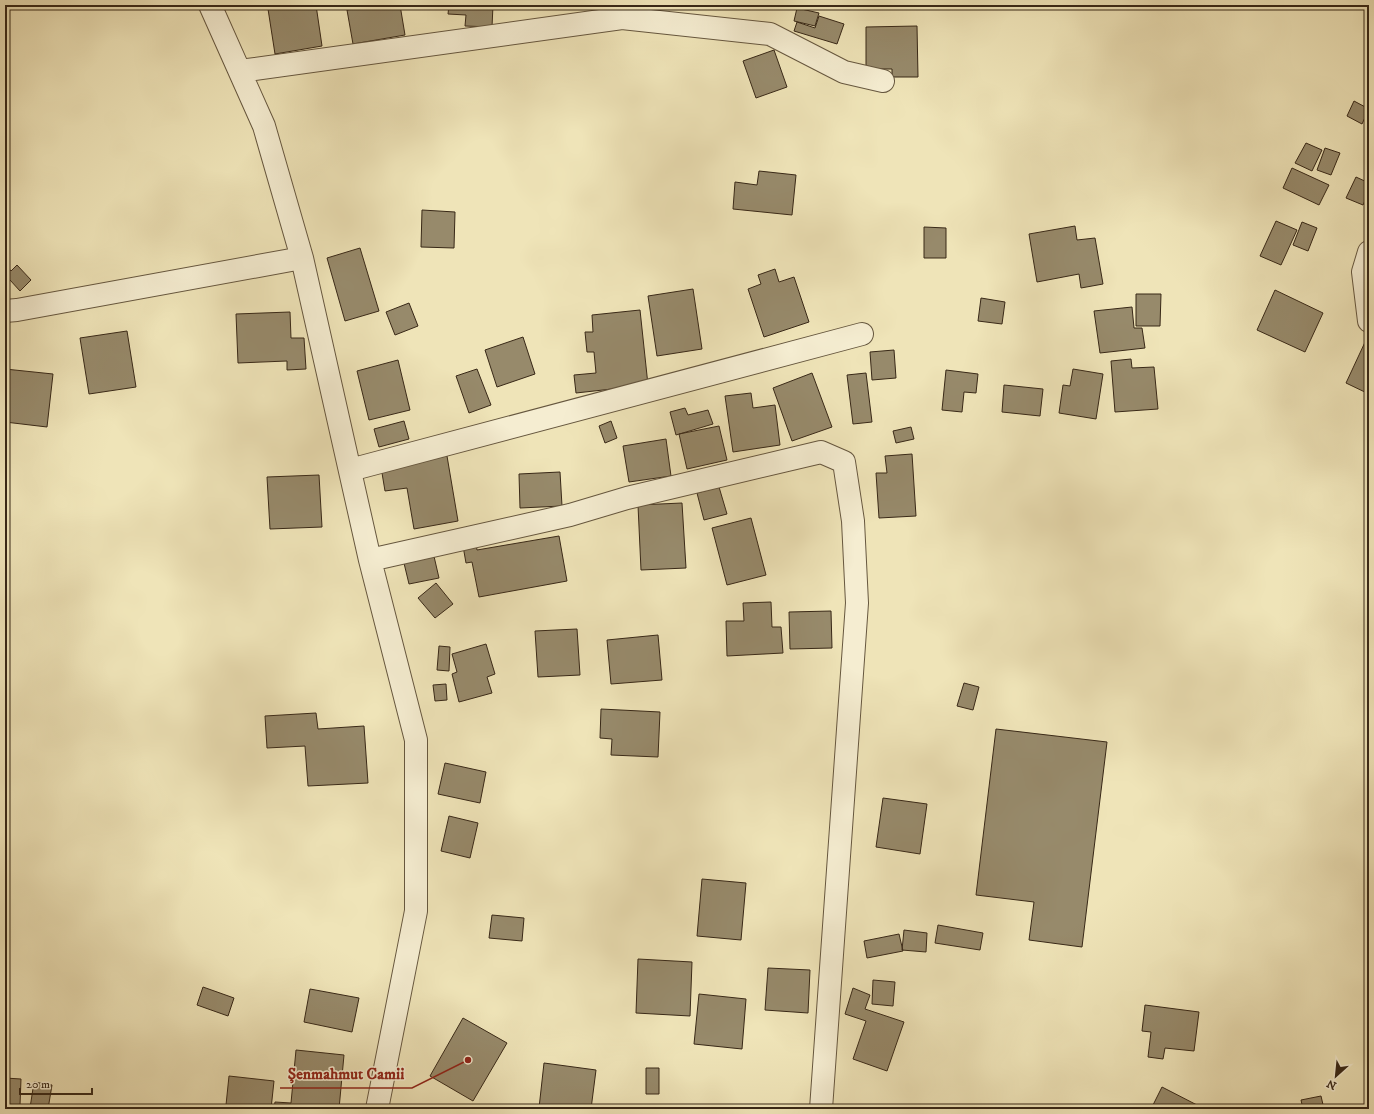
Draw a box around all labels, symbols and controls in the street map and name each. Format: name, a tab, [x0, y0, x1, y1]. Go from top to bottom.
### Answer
north arrow	[1316, 1056, 1356, 1096]
callout: Şenmahmut Camii	[280, 1060, 412, 1088]
text: Şenmahmut Camii	[288, 1064, 404, 1084]
scale bar	[20, 1070, 92, 1096]
text: N	[1325, 1076, 1339, 1092]
text: 20 m	[26, 1077, 50, 1092]

